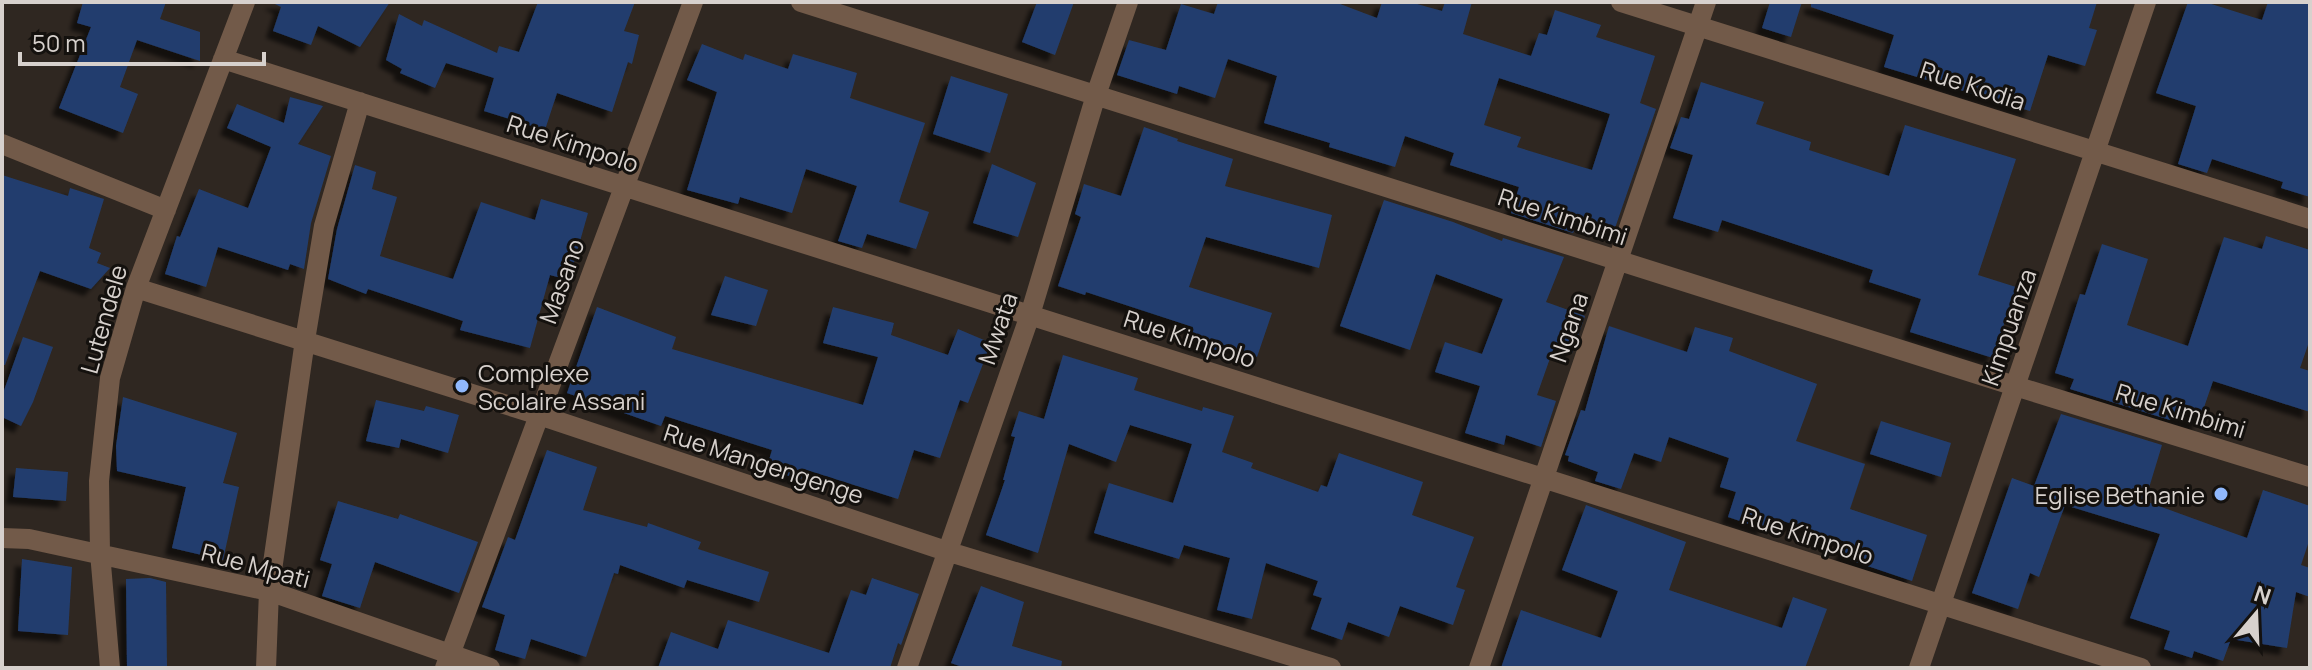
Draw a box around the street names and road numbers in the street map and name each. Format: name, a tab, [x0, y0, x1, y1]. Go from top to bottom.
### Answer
street label: Rue Kodia	[1916, 52, 2030, 118]
street label: Rue Kimpolo	[503, 106, 643, 180]
street label: Rue Kimbimi	[1494, 180, 1632, 252]
street label: Masano	[530, 234, 592, 328]
street label: Lutendele	[72, 261, 134, 377]
street label: Kimpuanza	[1973, 264, 2043, 390]
street label: Mwata	[969, 288, 1025, 368]
street label: Ngana	[1541, 288, 1595, 366]
street label: Rue Kimpolo	[1120, 301, 1260, 375]
street label: Rue Kimbimi	[2112, 375, 2250, 445]
street label: Rue Mangengenge	[660, 415, 868, 511]
street label: Rue Kimpolo	[1738, 498, 1878, 572]
street label: Rue Mpati	[198, 535, 314, 595]

